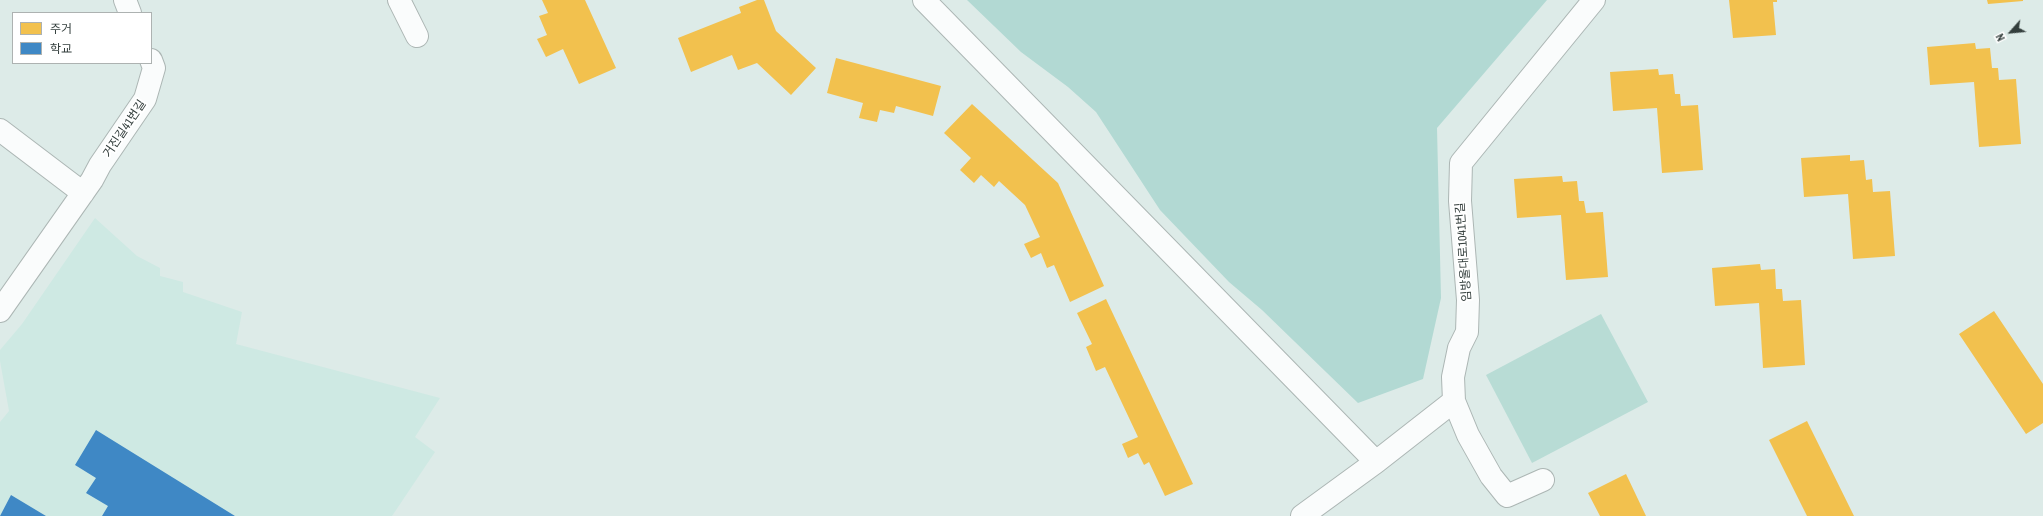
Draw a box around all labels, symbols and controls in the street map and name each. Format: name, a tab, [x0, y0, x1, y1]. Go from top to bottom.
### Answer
legend	[12, 12, 152, 64]
north arrow	[1991, 12, 2031, 52]
text: 주거	[50, 21, 72, 37]
text: N	[1993, 31, 2008, 44]
text: 학교	[50, 41, 72, 57]
street label: 거진길41번길	[101, 98, 149, 160]
street label: 임방울대로1041번길	[1453, 202, 1475, 302]

